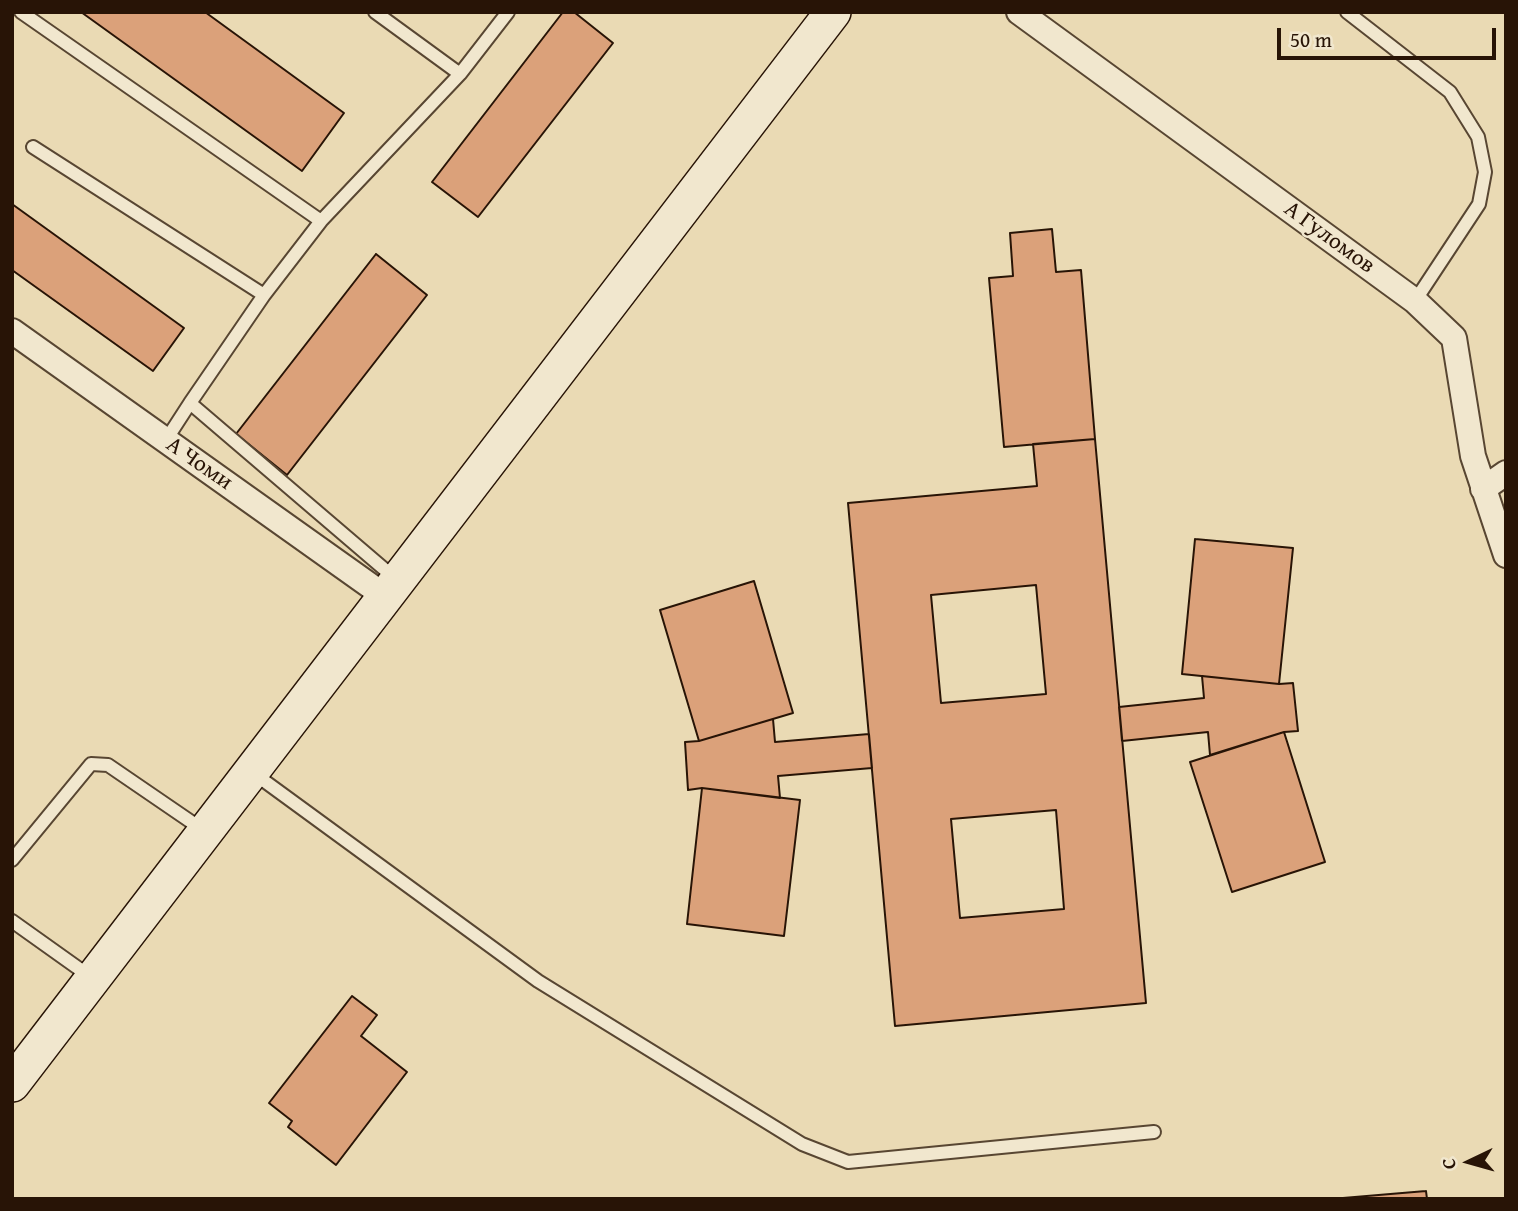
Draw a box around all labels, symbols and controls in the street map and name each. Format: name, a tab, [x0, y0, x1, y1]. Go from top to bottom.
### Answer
scale bar	[1280, 14, 1499, 58]
text: 50 m	[1290, 24, 1332, 55]
street label: А Гуломов	[1278, 196, 1380, 280]
street label: А Чоми	[160, 431, 238, 497]
north arrow	[1434, 1127, 1504, 1197]
text: С	[1434, 1157, 1462, 1170]

